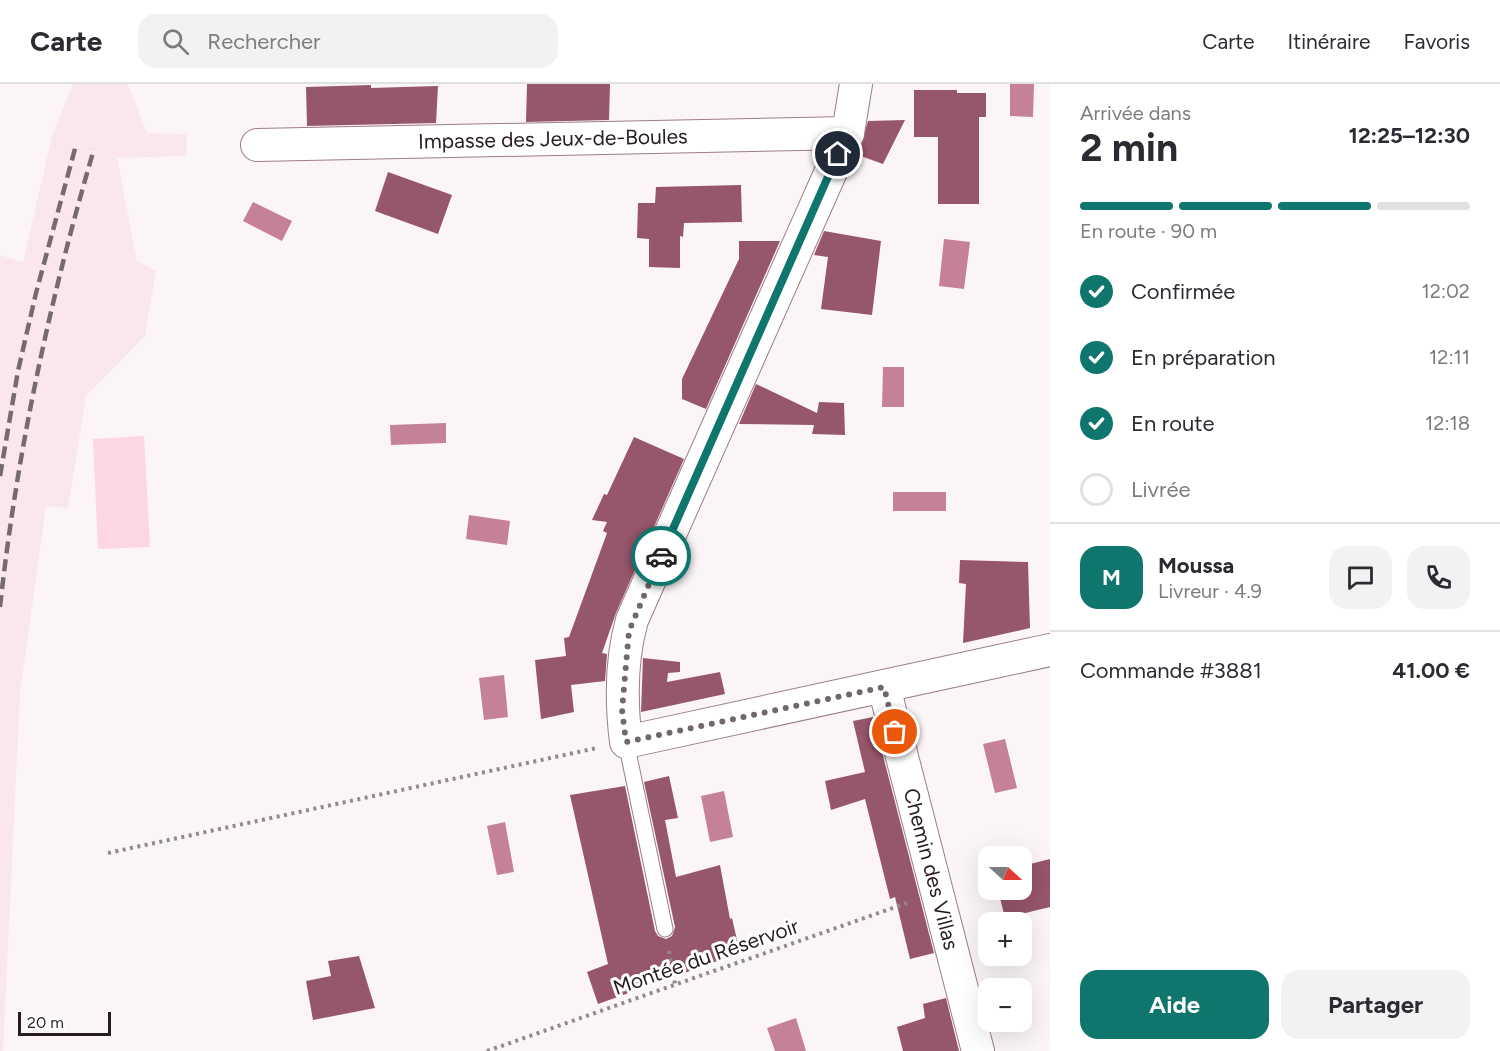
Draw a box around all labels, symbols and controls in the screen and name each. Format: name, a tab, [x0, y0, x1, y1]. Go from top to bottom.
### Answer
search box	[138, 14, 558, 68]
text: Carte	[30, 24, 102, 58]
icon: search	[159, 25, 192, 58]
text: Rechercher	[207, 28, 320, 55]
text: Carte	[1202, 29, 1255, 54]
text: Itinéraire	[1288, 29, 1371, 54]
text: Favoris	[1404, 29, 1470, 54]
text: Arrivée dans	[1080, 101, 1191, 125]
text: 12:25–12:30	[1349, 122, 1470, 149]
street label: Impasse des Jeux-de-Boules	[418, 123, 688, 154]
text: 2 min	[1080, 124, 1178, 171]
pin	[812, 128, 863, 179]
icon: home	[821, 137, 854, 170]
text: En route · 90 m	[1080, 219, 1217, 243]
icon: check	[1080, 275, 1113, 308]
text: Confirmée	[1131, 278, 1235, 305]
text: 12:02	[1422, 279, 1470, 303]
icon: check	[1080, 341, 1113, 374]
text: En préparation	[1131, 344, 1276, 371]
text: 12:11	[1429, 345, 1470, 369]
icon: check	[1080, 407, 1113, 440]
text: En route	[1131, 410, 1214, 437]
text: 12:18	[1425, 411, 1470, 435]
text: Livrée	[1131, 476, 1190, 503]
courier	[631, 526, 691, 586]
icon: car	[645, 540, 678, 573]
button: chat	[1329, 546, 1392, 609]
button: phone	[1407, 546, 1470, 609]
text: Moussa	[1158, 552, 1234, 579]
text: M	[1102, 564, 1121, 591]
text: Livreur · 4.9	[1158, 579, 1262, 603]
text: Commande #3881	[1080, 657, 1262, 684]
text: 41.00 €	[1392, 657, 1470, 684]
pin	[869, 706, 920, 757]
icon: bag	[878, 715, 911, 748]
street label: Chemin des Villas	[899, 785, 964, 952]
north arrow	[978, 846, 1032, 900]
map controls	[978, 846, 1032, 1032]
button: +	[978, 912, 1032, 966]
street label: Montée du Réservoir	[610, 913, 802, 1000]
button: Aide	[1080, 970, 1269, 1039]
button: Partager	[1281, 970, 1470, 1039]
button: −	[978, 978, 1032, 1032]
scale bar	[18, 1009, 111, 1036]
text: 20 m	[27, 1013, 64, 1032]

